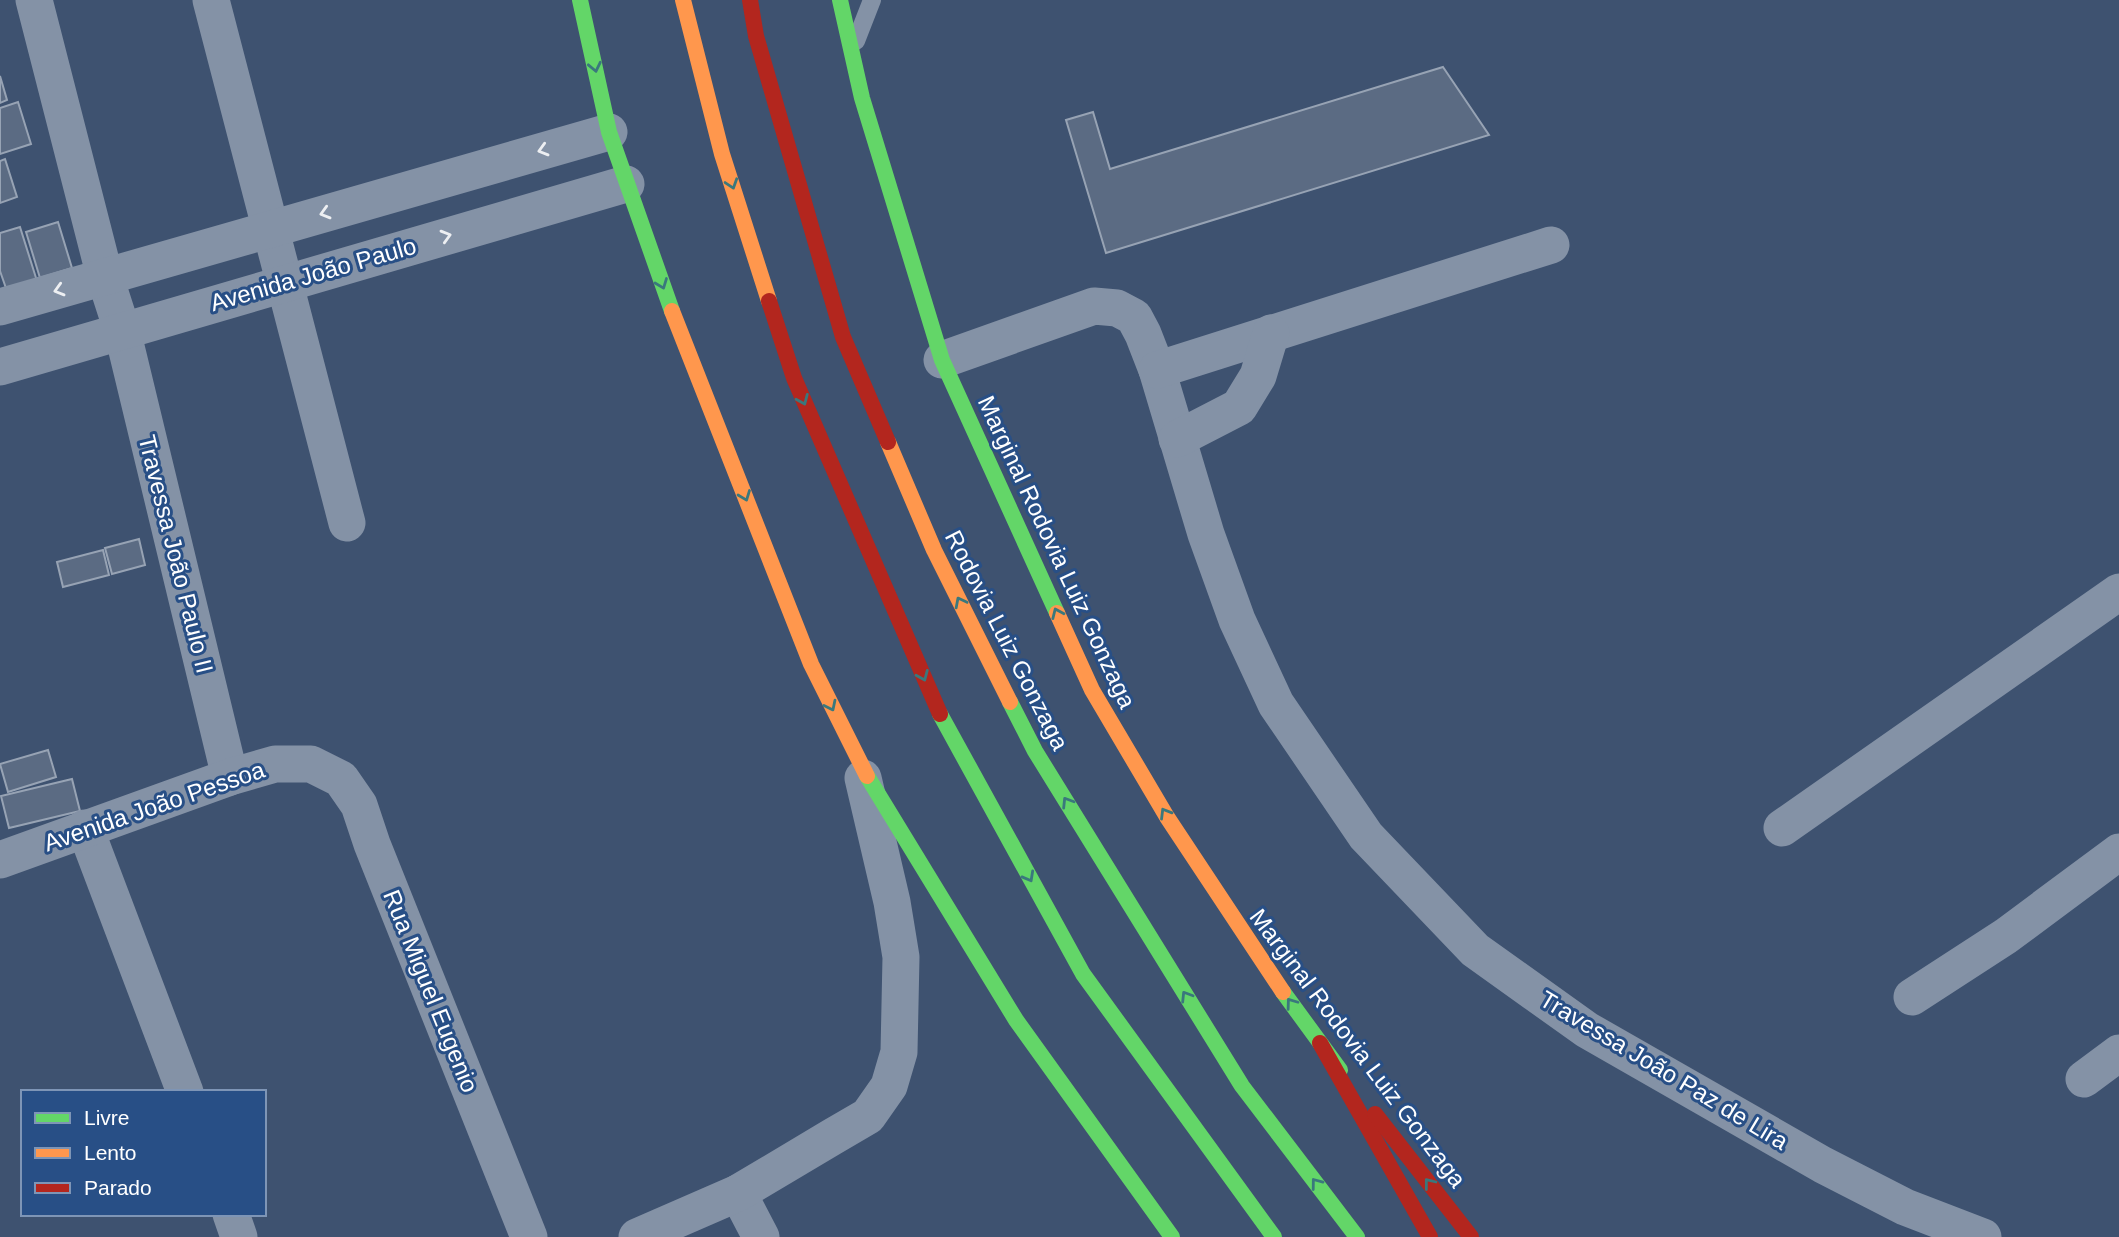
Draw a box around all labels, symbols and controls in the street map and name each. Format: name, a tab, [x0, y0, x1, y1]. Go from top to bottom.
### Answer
one-way arrow	[586, 61, 601, 73]
one-way arrow	[538, 142, 550, 157]
one-way arrow	[724, 178, 738, 190]
one-way arrow	[319, 205, 331, 220]
one-way arrow	[440, 229, 452, 244]
street label: Avenida João Paulo	[207, 232, 419, 316]
one-way arrow	[653, 277, 667, 289]
one-way arrow	[53, 282, 65, 297]
street label: Marginal Rodovia Luiz Gonzaga	[972, 391, 1142, 713]
one-way arrow	[795, 393, 809, 405]
street label: Travessa João Paulo II	[133, 432, 219, 676]
one-way arrow	[736, 489, 750, 501]
street label: Rodovia Luiz Gonzaga	[939, 525, 1075, 755]
one-way arrow	[954, 597, 968, 609]
one-way arrow	[1051, 608, 1065, 620]
one-way arrow	[915, 669, 929, 681]
one-way arrow	[823, 699, 837, 711]
street label: Avenida João Pessoa	[40, 755, 269, 856]
one-way arrow	[1062, 797, 1075, 810]
one-way arrow	[1160, 808, 1173, 821]
one-way arrow	[1021, 870, 1034, 883]
street label: Rua Miguel Eugenio	[378, 886, 484, 1096]
street label: Marginal Rodovia Luiz Gonzaga	[1244, 903, 1472, 1193]
street label: Travessa João Paz de Lira	[1535, 985, 1793, 1155]
one-way arrow	[1182, 990, 1195, 1003]
one-way arrow	[1286, 998, 1299, 1011]
legend	[21, 1090, 266, 1216]
text: Livre	[84, 1106, 130, 1129]
text: Lento	[84, 1141, 137, 1164]
text: Parado	[84, 1176, 152, 1199]
one-way arrow	[1311, 1178, 1324, 1190]
one-way arrow	[1424, 1179, 1437, 1191]

